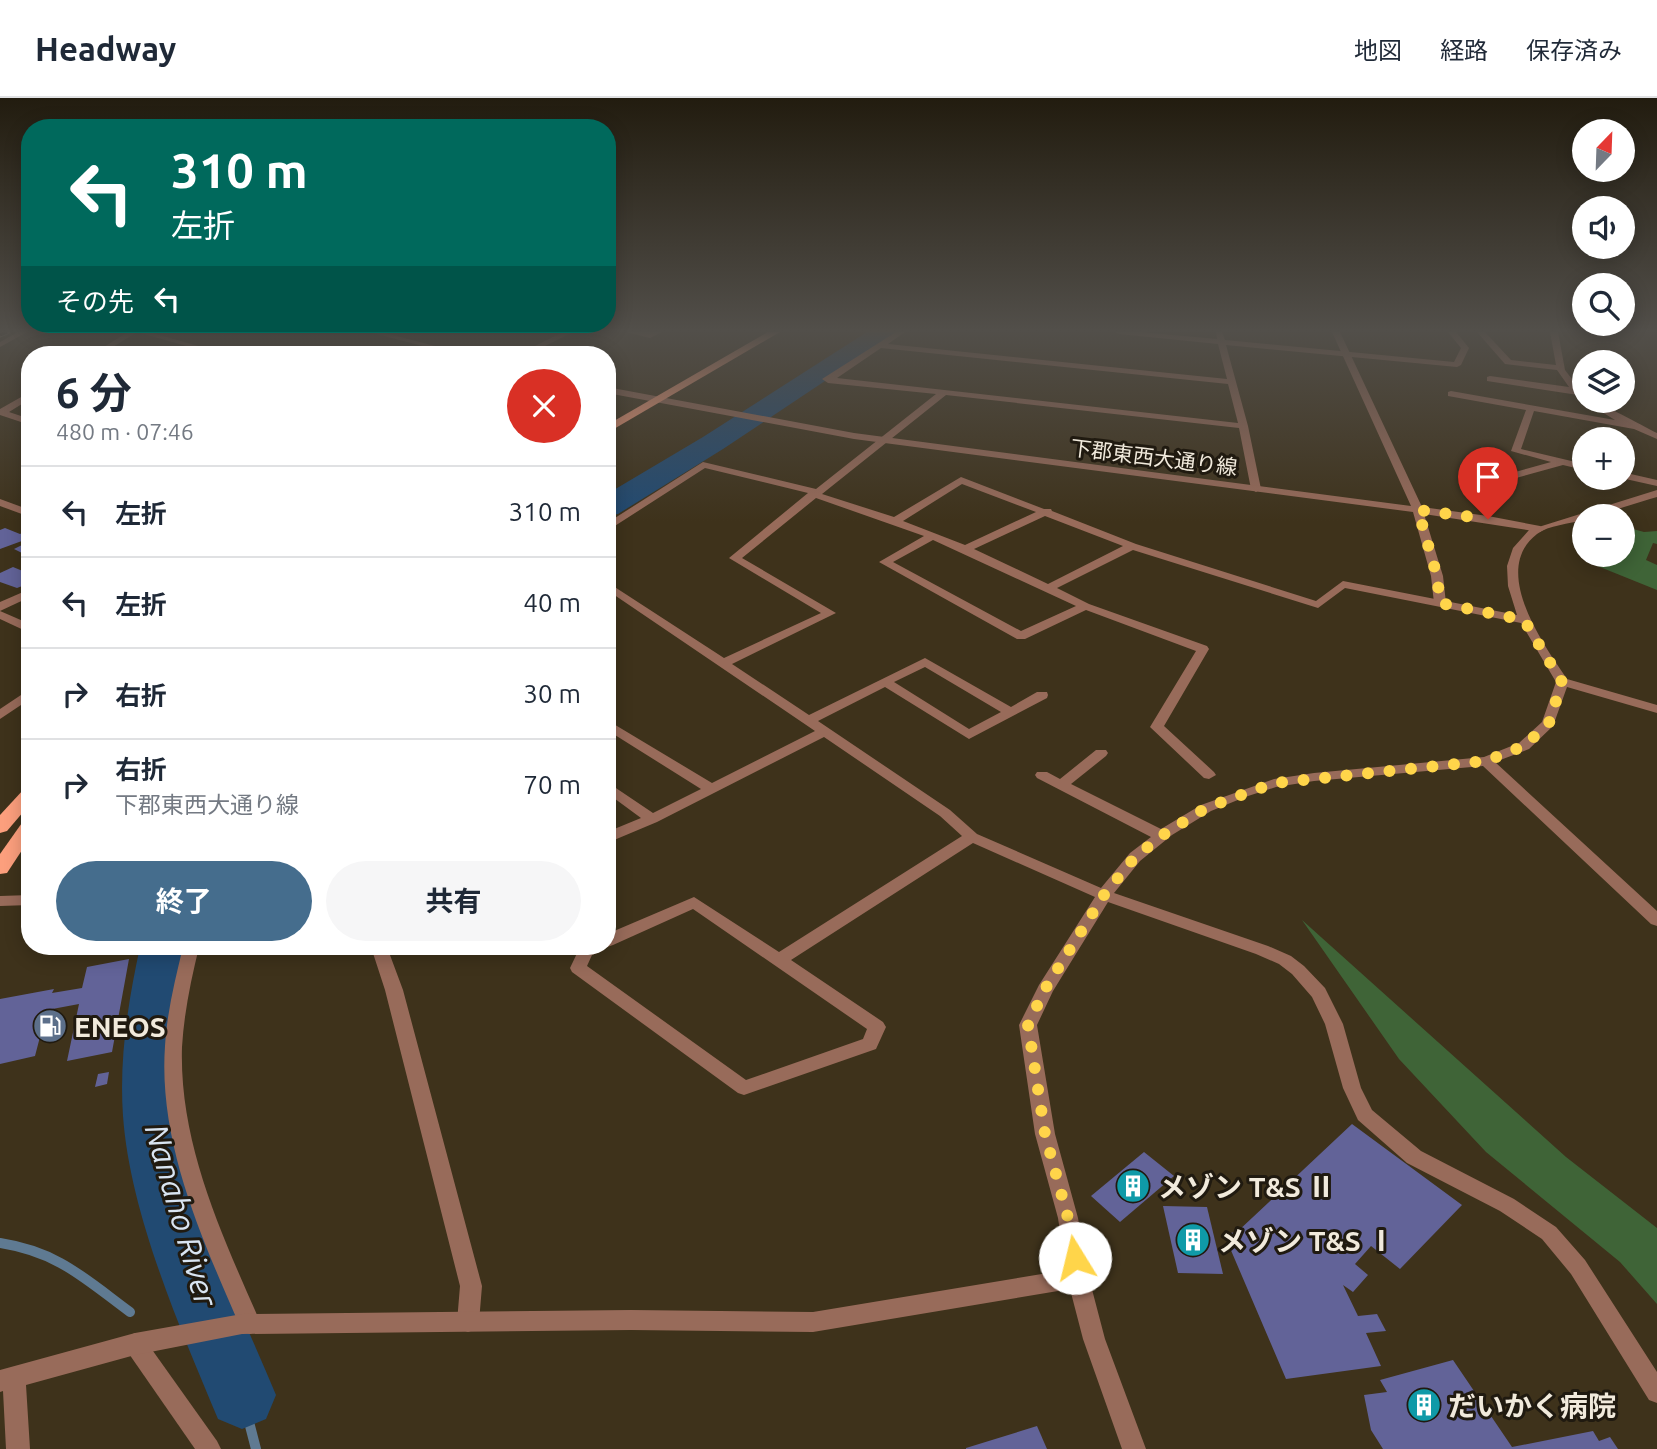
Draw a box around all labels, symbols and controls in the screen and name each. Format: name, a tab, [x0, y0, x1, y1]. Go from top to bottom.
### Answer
text: Headway	[35, 30, 176, 67]
text: 地図	[1354, 37, 1402, 64]
text: 経路	[1440, 37, 1488, 64]
text: 保存済み	[1526, 37, 1622, 64]
north arrow	[1572, 119, 1634, 182]
map controls	[1572, 119, 1635, 567]
text: 310 m	[171, 142, 308, 197]
icon: left	[56, 147, 147, 238]
button: sound	[1572, 196, 1635, 259]
text: 左折	[171, 207, 235, 243]
button: search	[1572, 273, 1635, 336]
icon: left	[148, 280, 186, 318]
text: その先	[56, 287, 134, 316]
button: layers	[1572, 350, 1635, 413]
text: 6 分	[56, 369, 132, 416]
button: close	[507, 369, 581, 443]
text: 480 m · 07:46	[56, 419, 194, 444]
button: +	[1572, 427, 1635, 490]
street label: 下郡東西大通り線	[1069, 435, 1239, 479]
pin	[1458, 447, 1518, 519]
icon: arrive	[1469, 458, 1507, 496]
icon: left	[56, 493, 94, 531]
text: 310 m	[509, 497, 581, 526]
text: 左折	[115, 499, 167, 528]
button: −	[1572, 504, 1635, 567]
icon: left	[56, 584, 94, 622]
text: 40 m	[523, 588, 581, 617]
text: 左折	[115, 590, 167, 619]
icon: right	[56, 675, 94, 713]
text: 30 m	[523, 679, 581, 708]
text: 右折	[115, 681, 167, 710]
text: 右折	[115, 755, 167, 784]
icon: right	[56, 766, 94, 804]
text: 70 m	[523, 770, 581, 799]
text: 下郡東西大通り線	[115, 792, 299, 817]
button: 終了	[56, 861, 312, 941]
button: 共有	[326, 861, 581, 941]
fuel station icon: ENEOS	[31, 1007, 69, 1045]
place label: ENEOS	[74, 1011, 166, 1042]
water label: Nanaho River	[139, 1120, 225, 1311]
building icon: メゾン T&S Ⅱ	[1114, 1167, 1152, 1205]
place label: メゾン T&S Ⅱ	[1158, 1171, 1335, 1202]
position arrow	[1038, 1221, 1112, 1295]
building icon: メゾン T&S Ⅰ	[1174, 1221, 1212, 1259]
place label: メゾン T&S Ⅰ	[1218, 1225, 1395, 1256]
building icon: だいかく病院	[1405, 1386, 1443, 1424]
place label: だいかく病院	[1448, 1390, 1616, 1421]

